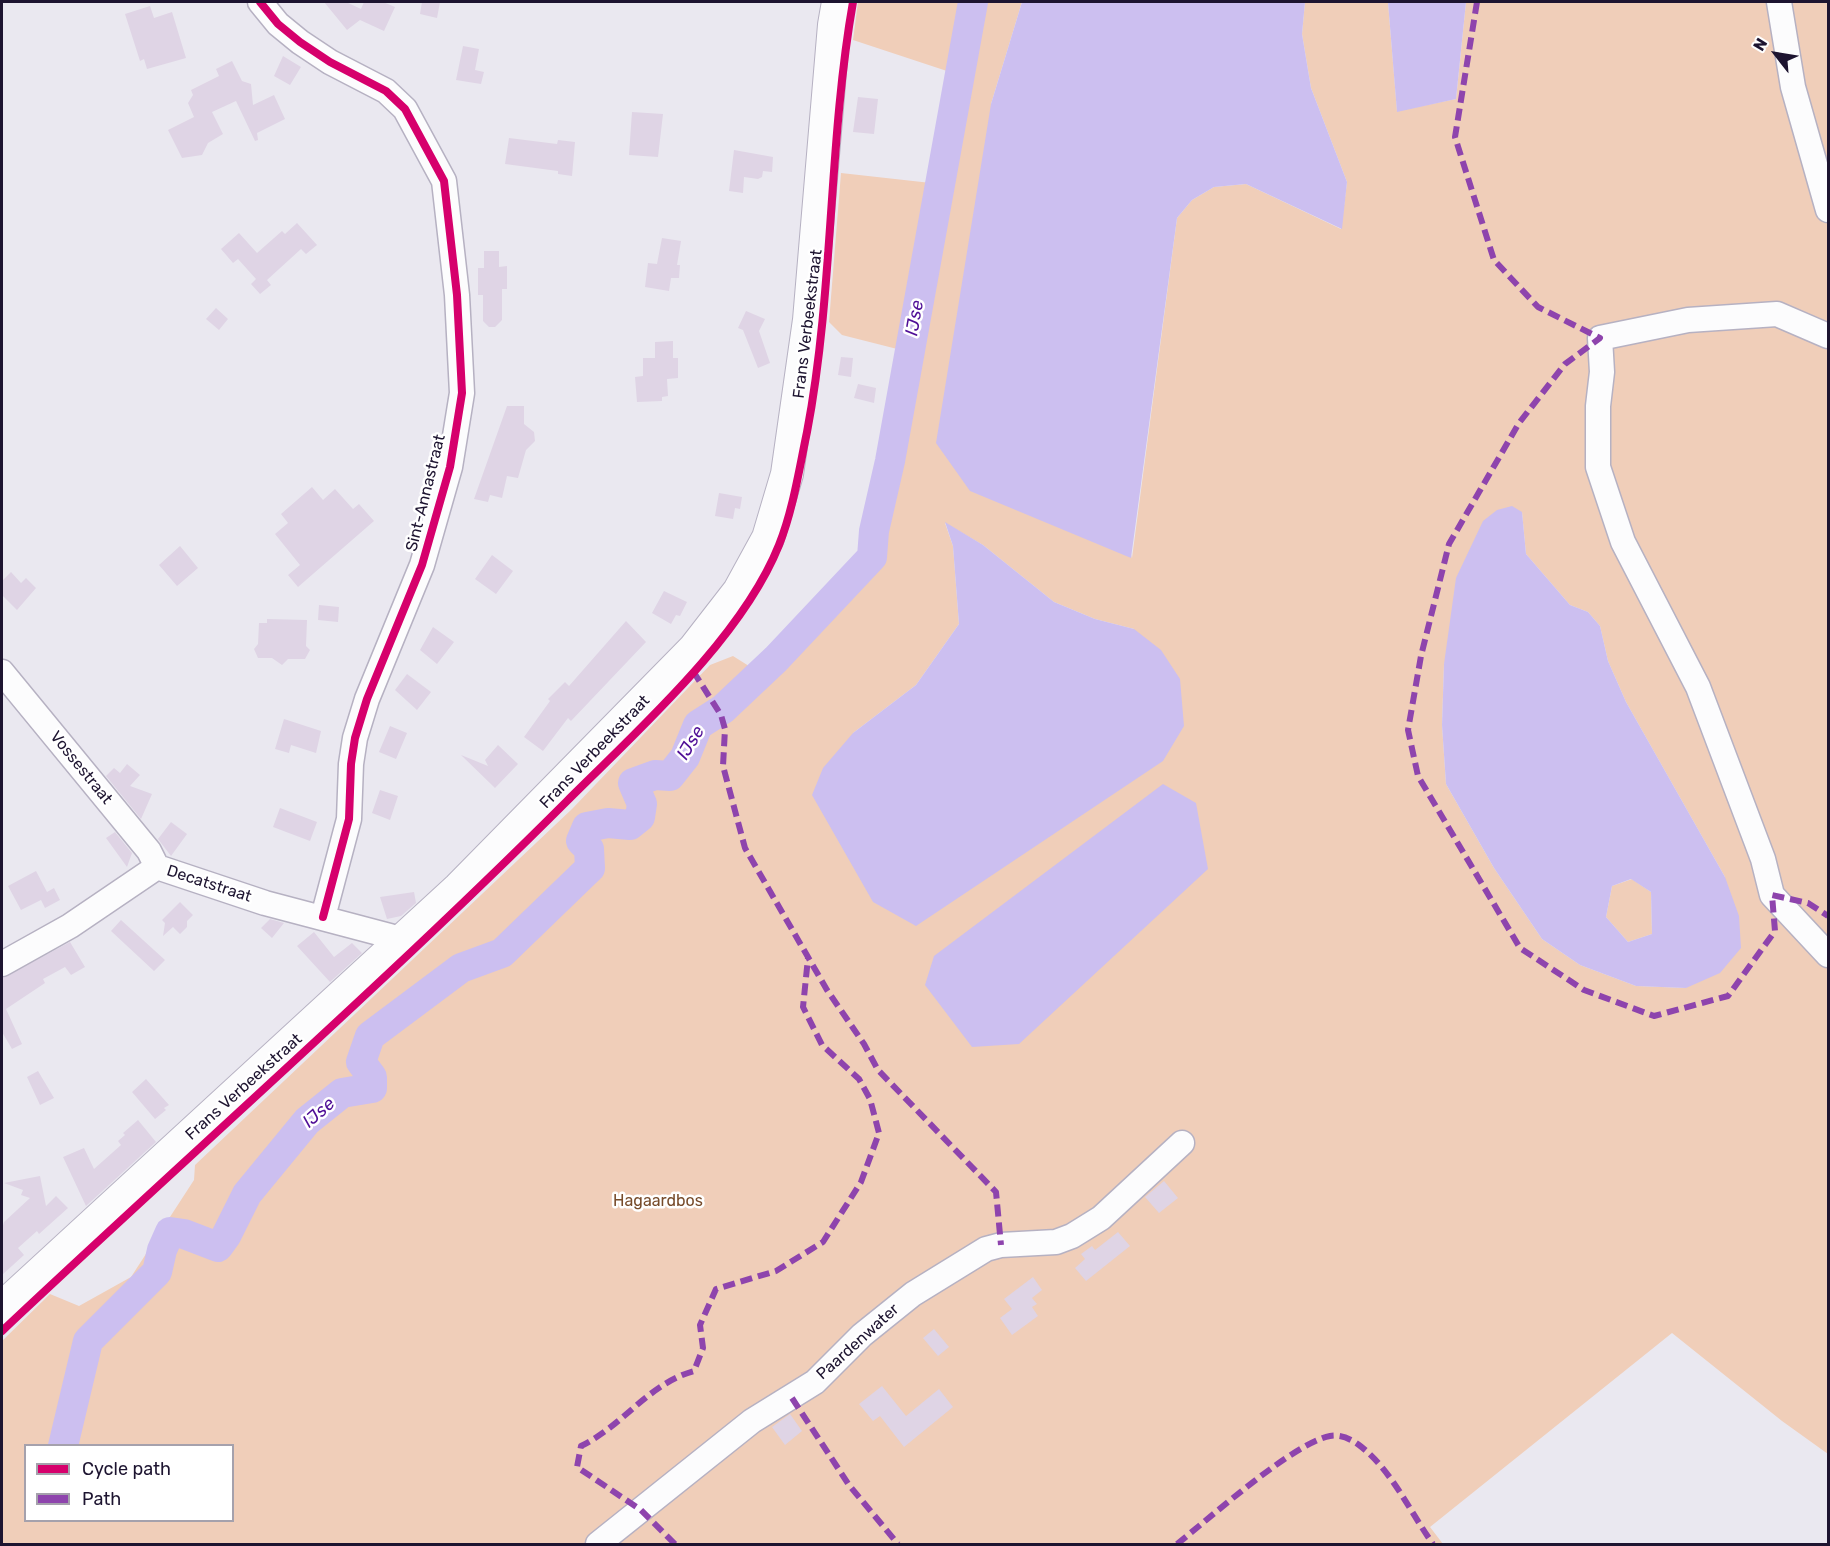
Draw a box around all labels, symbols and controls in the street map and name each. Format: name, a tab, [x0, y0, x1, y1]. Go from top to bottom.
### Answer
north arrow	[1746, 24, 1806, 84]
text: N	[1749, 35, 1771, 54]
street label: Frans Verbeekstraat	[789, 248, 827, 400]
water label: IJse	[901, 299, 929, 337]
street label: Sint-Annastraat	[402, 432, 450, 554]
street label: Frans Verbeekstraat	[536, 691, 654, 813]
water label: IJse	[673, 722, 709, 764]
street label: Vossestraat	[46, 728, 116, 808]
street label: Decatstraat	[164, 861, 254, 907]
street label: Frans Verbeekstraat	[182, 1030, 306, 1144]
water label: IJse	[299, 1093, 339, 1133]
park label: Hagaardbos	[613, 1191, 703, 1211]
street label: Paardenwater	[813, 1300, 903, 1384]
legend	[24, 1444, 234, 1522]
text: Cycle path	[82, 1458, 171, 1480]
text: Path	[82, 1488, 121, 1510]

